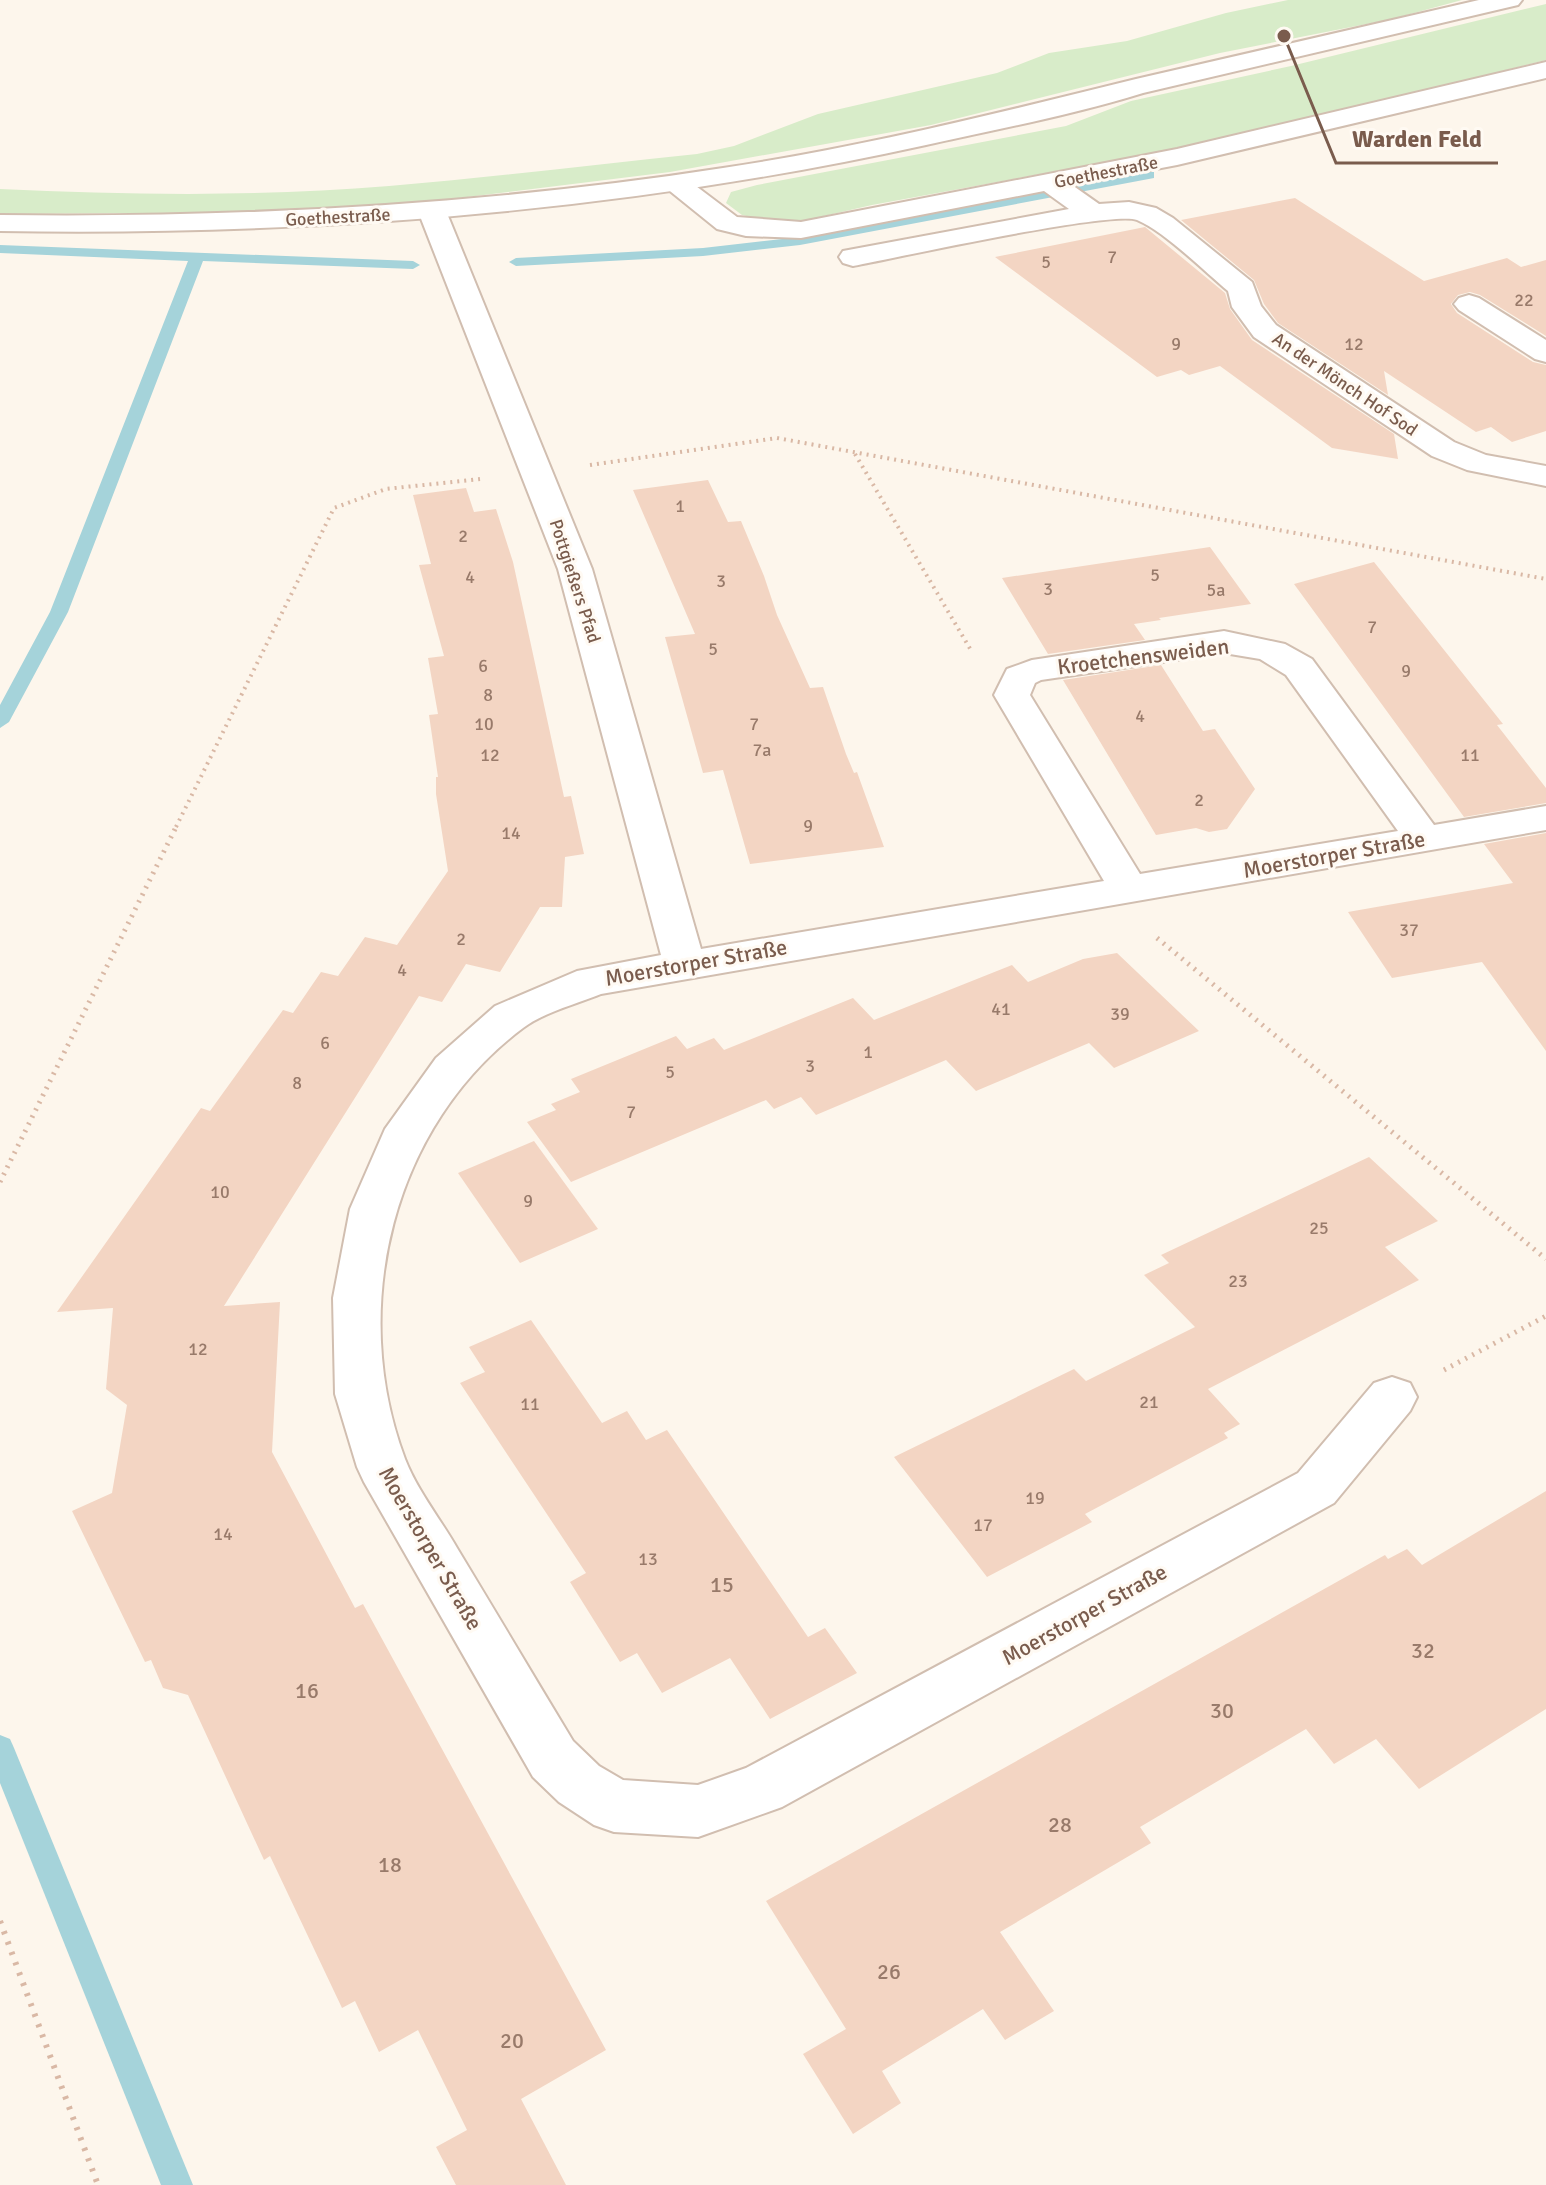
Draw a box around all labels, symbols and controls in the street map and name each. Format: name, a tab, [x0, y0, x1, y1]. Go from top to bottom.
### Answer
callout: Warden Feld	[1336, 115, 1498, 163]
text: Warden Feld	[1352, 124, 1482, 154]
street label: Goethestraße	[1052, 151, 1160, 193]
street label: Goethestraße	[285, 203, 391, 231]
house number: 7	[1107, 246, 1117, 268]
house number: 5	[1041, 251, 1051, 273]
house number: 22	[1514, 289, 1534, 311]
street label: An der Mönch Hof Sod	[1268, 327, 1422, 441]
house number: 9	[1171, 333, 1181, 355]
house number: 12	[1344, 333, 1364, 355]
house number: 1	[675, 495, 685, 517]
street label: Pottgießers Pfad	[545, 516, 605, 646]
house number: 2	[458, 525, 468, 547]
house number: 5	[1150, 564, 1160, 586]
house number: 4	[465, 566, 475, 588]
house number: 3	[716, 570, 726, 592]
house number: 3	[1043, 578, 1053, 600]
house number: 5a	[1207, 579, 1225, 601]
house number: 7	[1367, 616, 1377, 638]
street label: Kroetchensweiden	[1056, 633, 1231, 680]
house number: 5	[708, 638, 718, 660]
house number: 6	[478, 655, 488, 677]
house number: 9	[1401, 660, 1411, 682]
house number: 8	[483, 684, 493, 706]
house number: 4	[1135, 705, 1145, 727]
house number: 10	[474, 713, 494, 735]
house number: 7	[749, 713, 759, 735]
house number: 7a	[753, 739, 771, 761]
house number: 12	[480, 744, 500, 766]
house number: 11	[1460, 744, 1480, 766]
house number: 2	[1194, 789, 1204, 811]
house number: 9	[803, 815, 813, 837]
house number: 14	[501, 822, 521, 844]
street label: Moerstorper Straße	[1241, 825, 1427, 884]
house number: 37	[1399, 919, 1419, 941]
house number: 2	[456, 928, 466, 950]
street label: Moerstorper Straße	[603, 933, 789, 992]
house number: 4	[397, 959, 407, 981]
house number: 41	[991, 998, 1011, 1020]
house number: 39	[1110, 1003, 1130, 1025]
house number: 6	[320, 1032, 330, 1054]
house number: 1	[863, 1041, 873, 1063]
house number: 3	[805, 1055, 815, 1077]
house number: 5	[665, 1061, 675, 1083]
house number: 8	[292, 1072, 302, 1094]
house number: 7	[626, 1101, 636, 1123]
house number: 10	[210, 1181, 230, 1203]
house number: 9	[523, 1190, 533, 1212]
house number: 25	[1309, 1217, 1329, 1239]
house number: 23	[1228, 1270, 1248, 1292]
house number: 12	[188, 1338, 208, 1360]
house number: 21	[1139, 1391, 1159, 1413]
house number: 11	[520, 1393, 540, 1415]
street label: Moerstorper Straße	[373, 1462, 488, 1635]
house number: 19	[1025, 1487, 1045, 1509]
house number: 17	[973, 1514, 993, 1536]
house number: 14	[213, 1523, 233, 1545]
house number: 13	[638, 1548, 658, 1570]
street label: Moerstorper Straße	[997, 1558, 1171, 1671]
house number: 15	[710, 1571, 734, 1598]
house number: 32	[1411, 1637, 1435, 1664]
house number: 16	[295, 1677, 319, 1704]
house number: 30	[1210, 1697, 1234, 1724]
house number: 28	[1048, 1811, 1072, 1838]
house number: 18	[378, 1851, 402, 1878]
house number: 26	[877, 1958, 901, 1985]
house number: 20	[500, 2027, 524, 2054]

